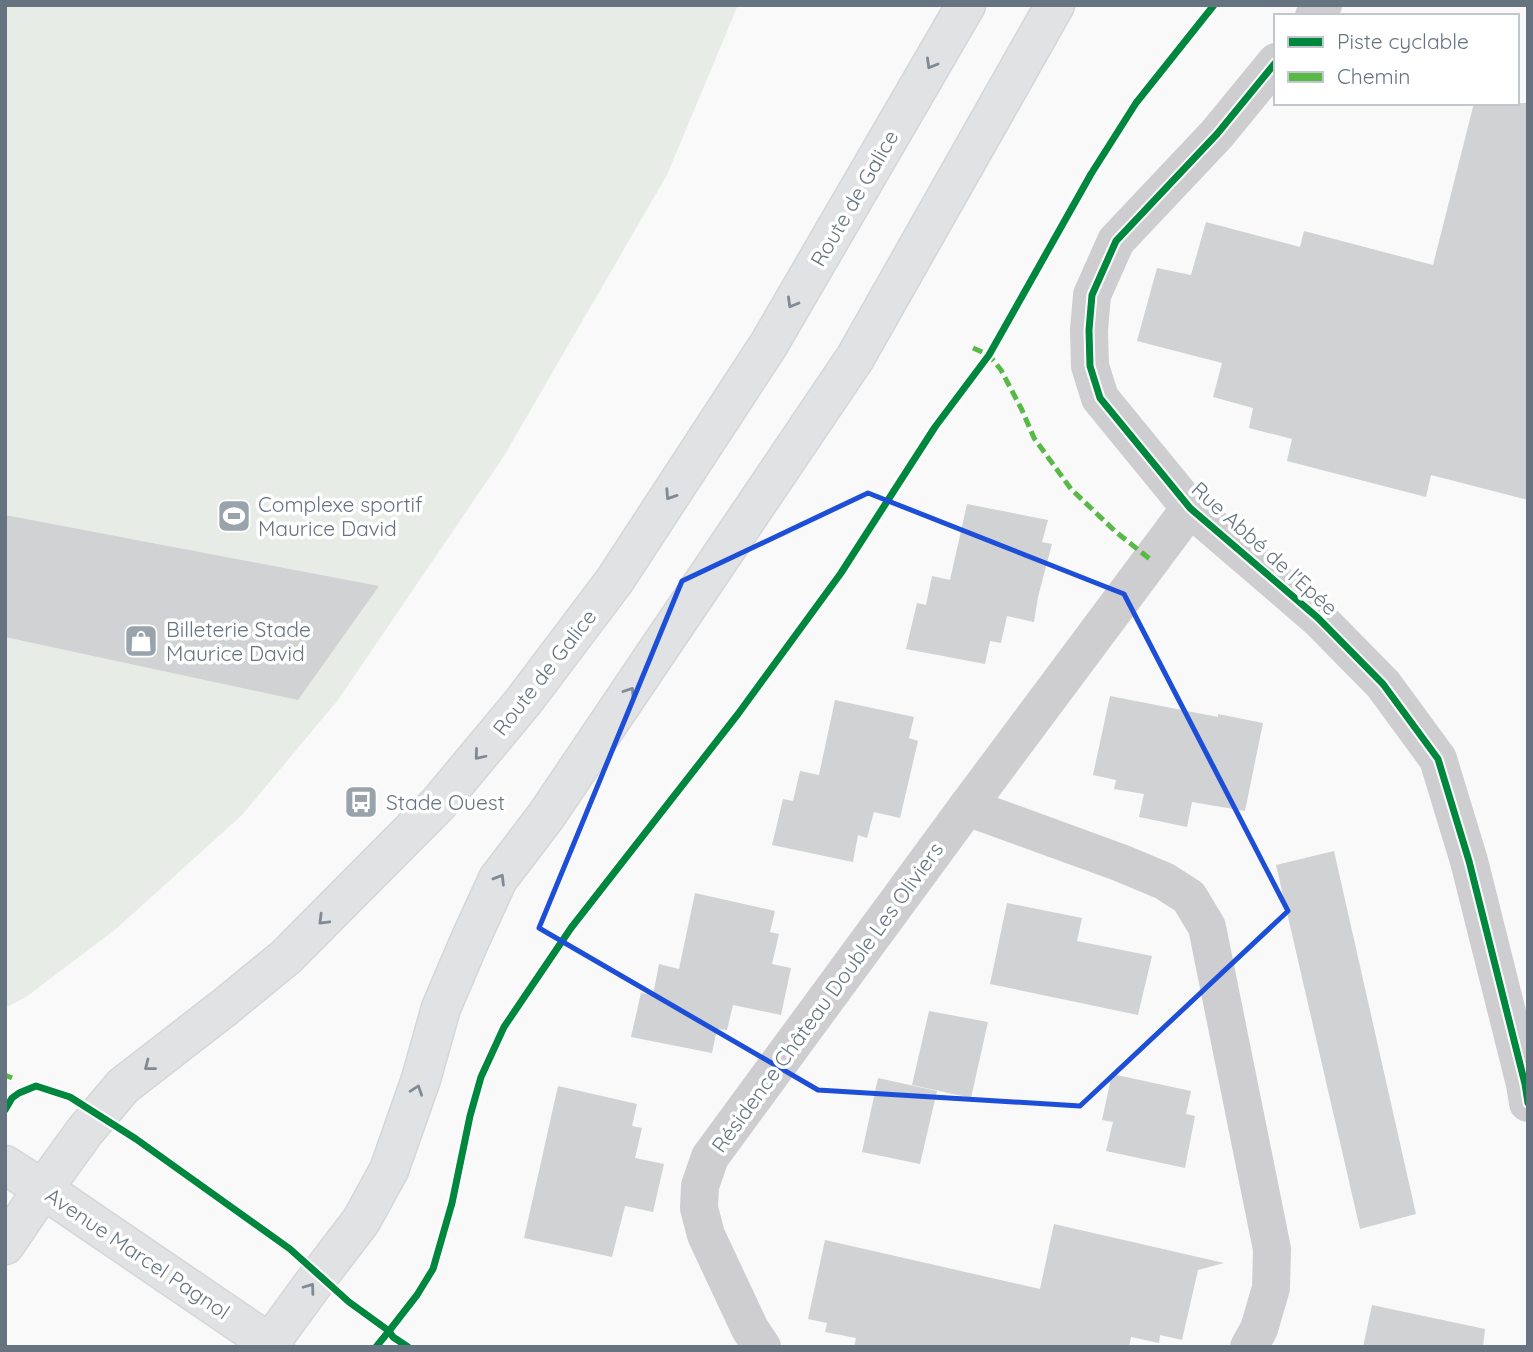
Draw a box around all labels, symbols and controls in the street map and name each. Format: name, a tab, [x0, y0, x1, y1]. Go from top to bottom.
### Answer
legend	[1274, 14, 1519, 105]
text: Piste cyclable	[1337, 28, 1469, 54]
one-way arrow	[927, 57, 940, 70]
text: Chemin	[1337, 63, 1410, 89]
street label: Route de Galice	[804, 125, 904, 271]
one-way arrow	[788, 296, 801, 309]
street label: Rue Abbé de l'Epée	[1187, 476, 1343, 620]
one-way arrow	[666, 487, 678, 500]
place label: Complexe sportif Maurice David	[258, 491, 423, 541]
sports icon: Complexe sportif Maurice David	[215, 497, 253, 535]
street label: Route de Galice	[487, 604, 601, 740]
place label: Billeterie Stade Maurice David	[166, 616, 311, 666]
shop icon: Billeterie Stade Maurice David	[122, 622, 160, 660]
one-way arrow	[622, 687, 634, 700]
one-way arrow	[475, 747, 488, 759]
bus stop icon: Stade Ouest	[342, 783, 380, 821]
place label: Stade Ouest	[386, 789, 505, 815]
street label: Résidence Château Double Les Oliviers	[706, 837, 948, 1157]
one-way arrow	[491, 873, 504, 886]
one-way arrow	[319, 911, 332, 924]
one-way arrow	[145, 1057, 157, 1070]
one-way arrow	[409, 1084, 423, 1097]
street label: Avenue Marcel Pagnol	[41, 1182, 235, 1324]
one-way arrow	[301, 1283, 314, 1296]

